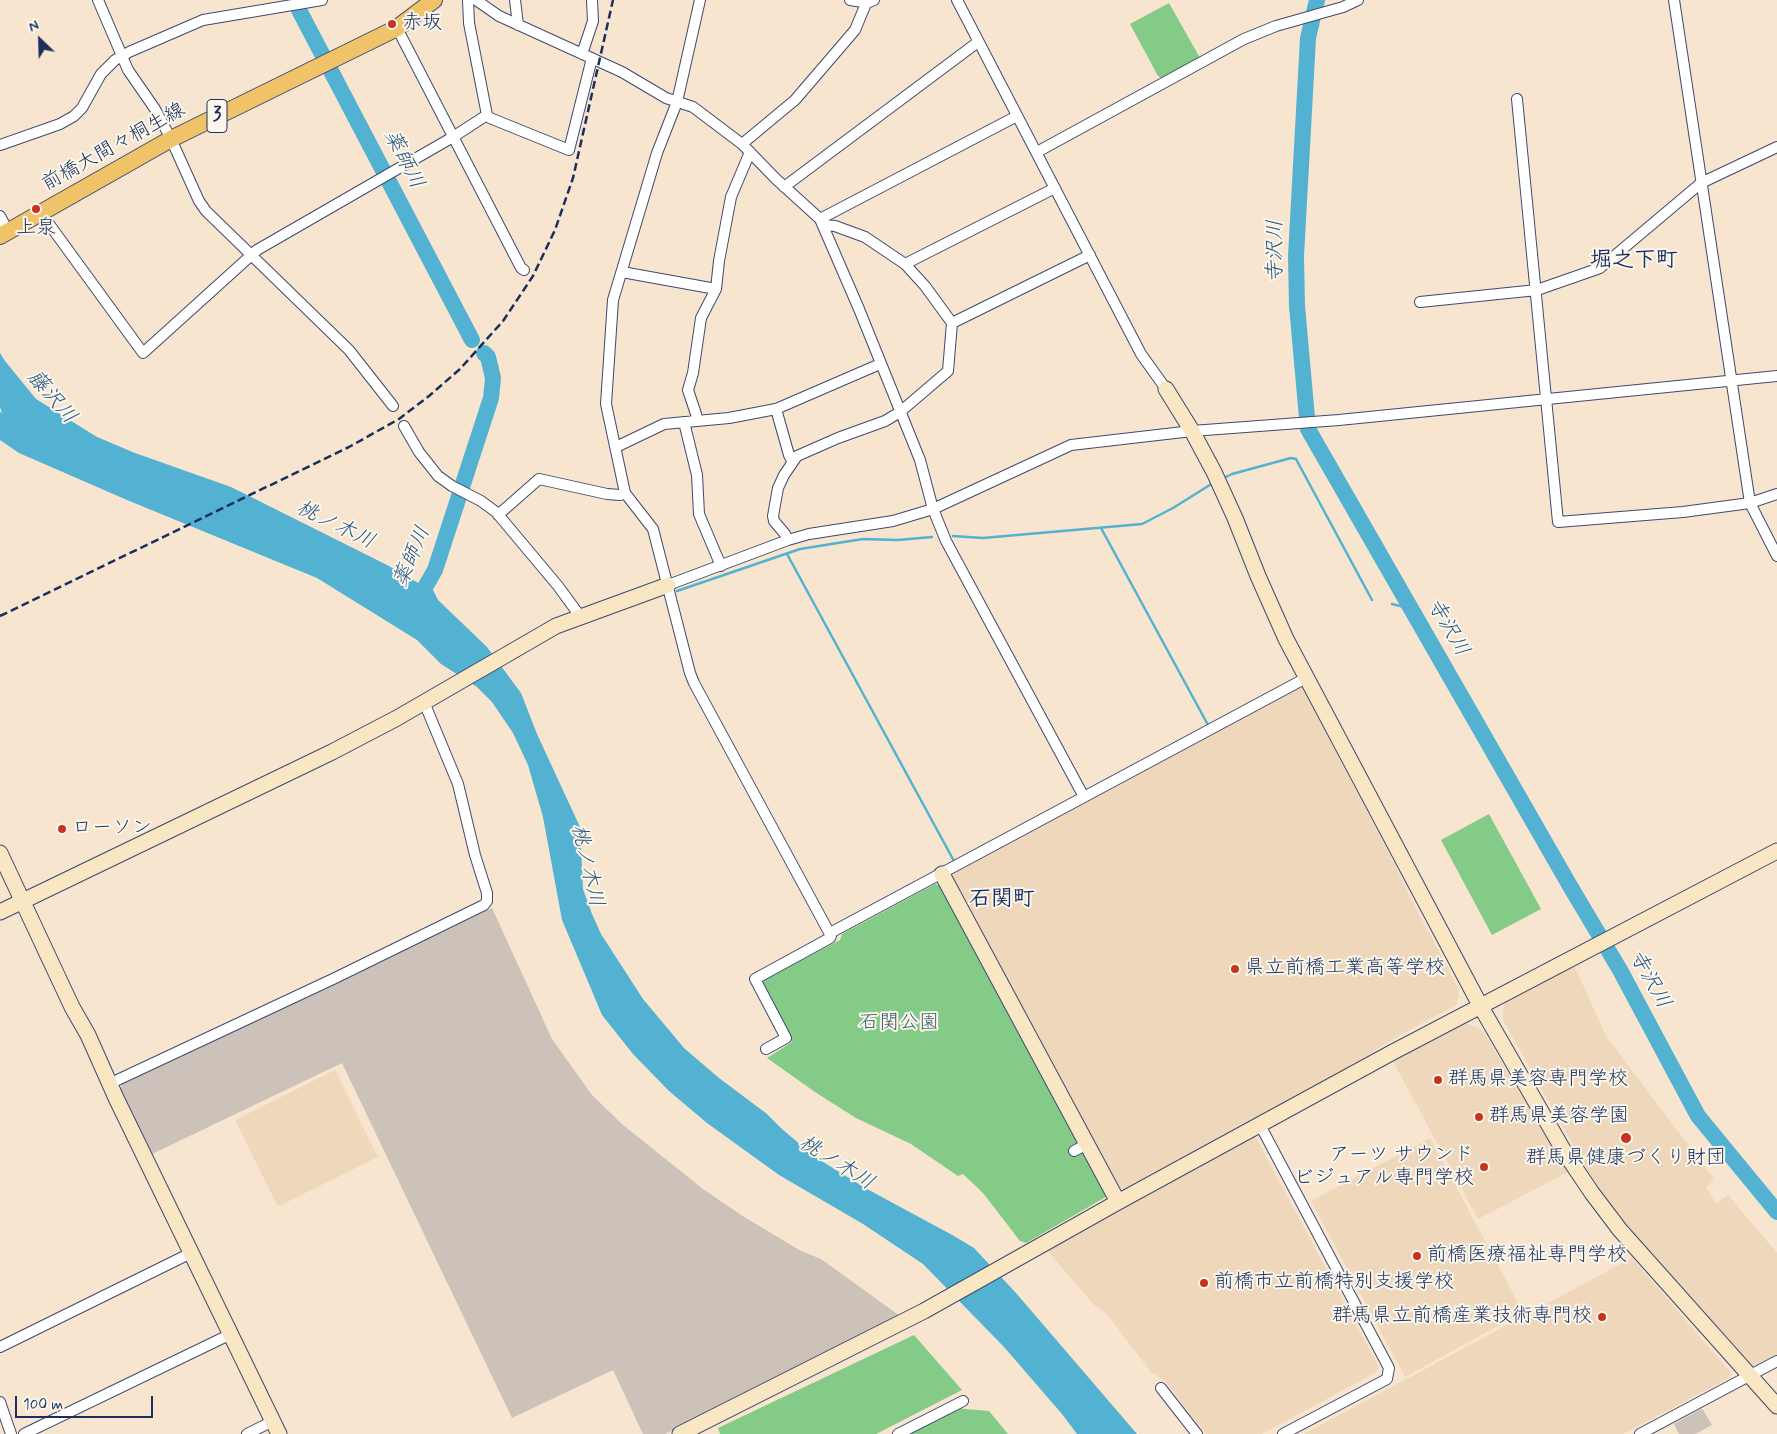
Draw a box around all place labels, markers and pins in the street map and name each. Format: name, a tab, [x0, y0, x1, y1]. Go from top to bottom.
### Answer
place label: 赤坂	[402, 12, 442, 36]
marker: 赤坂	[386, 18, 398, 30]
marker: 上泉	[30, 203, 42, 215]
place label: 上泉	[16, 217, 56, 241]
place label: ローソン	[72, 817, 152, 841]
marker: ローソン	[56, 823, 68, 835]
place label: 県立前橋工業高等学校	[1245, 957, 1445, 981]
marker: 県立前橋工業高等学校	[1229, 963, 1241, 975]
place label: 群馬県美容専門学校	[1448, 1068, 1628, 1092]
marker: 群馬県美容専門学校	[1432, 1074, 1444, 1086]
place label: 群馬県美容学園	[1489, 1105, 1629, 1129]
marker: 群馬県美容学園	[1473, 1111, 1485, 1123]
marker: 群馬県健康づくり財団	[1619, 1131, 1633, 1145]
place label: アーツ サウンド ビジュアル専門学校	[1294, 1144, 1474, 1191]
place label: 群馬県健康づくり財団	[1526, 1147, 1726, 1171]
marker: アーツ サウンド ビジュアル専門学校	[1478, 1161, 1490, 1173]
place label: 前橋医療福祉専門学校	[1427, 1244, 1627, 1268]
marker: 前橋医療福祉専門学校	[1411, 1250, 1423, 1262]
place label: 前橋市立前橋特別支援学校	[1214, 1271, 1454, 1295]
marker: 前橋市立前橋特別支援学校	[1198, 1277, 1210, 1289]
place label: 群馬県立前橋産業技術専門校	[1332, 1305, 1592, 1329]
marker: 群馬県立前橋産業技術専門校	[1596, 1311, 1608, 1323]

